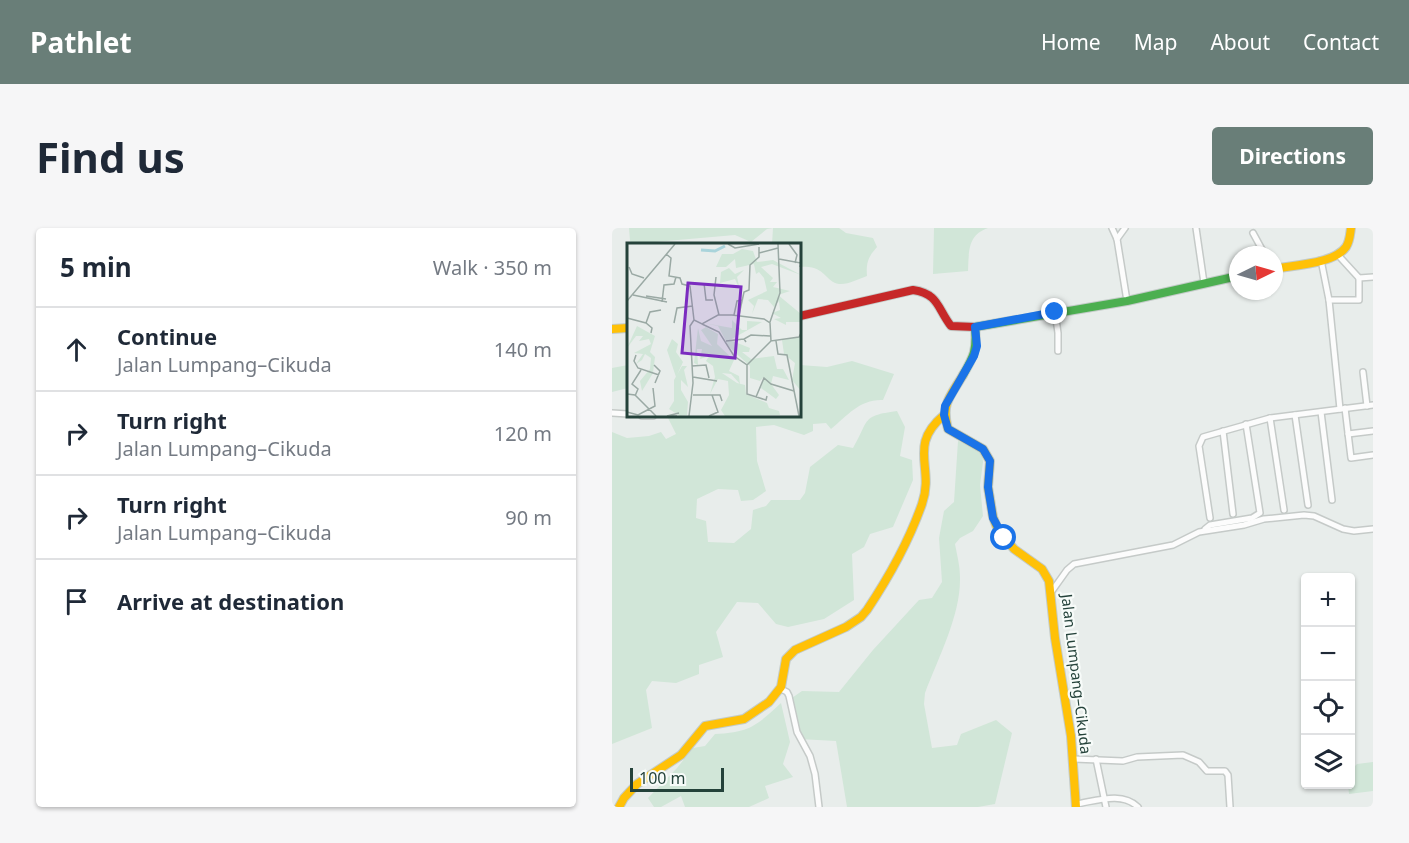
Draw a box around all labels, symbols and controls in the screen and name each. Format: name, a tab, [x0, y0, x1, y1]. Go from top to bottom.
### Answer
text: Pathlet	[30, 23, 132, 61]
text: Home	[1041, 28, 1101, 56]
text: Map	[1134, 28, 1177, 56]
text: About	[1210, 28, 1270, 56]
text: Contact	[1303, 28, 1379, 56]
button: Directions	[1212, 127, 1373, 185]
text: Find us	[36, 128, 185, 185]
inset map	[627, 243, 801, 417]
north arrow	[1229, 246, 1283, 300]
text: 5 min	[60, 249, 132, 285]
text: Walk · 350 m	[433, 254, 552, 281]
route end	[1041, 298, 1067, 324]
text: Continue	[117, 321, 217, 351]
icon: ahead	[60, 333, 93, 366]
text: 140 m	[494, 336, 552, 363]
text: Jalan Lumpang–Cikuda	[117, 351, 332, 378]
text: Turn right	[117, 405, 227, 435]
icon: right	[60, 417, 93, 450]
text: 120 m	[494, 420, 552, 447]
text: Jalan Lumpang–Cikuda	[117, 435, 332, 462]
text: Turn right	[117, 489, 227, 519]
icon: right	[60, 501, 93, 534]
text: 90 m	[505, 504, 552, 531]
text: Jalan Lumpang–Cikuda	[117, 519, 332, 546]
route start	[990, 524, 1016, 550]
map controls	[1301, 573, 1355, 789]
button: +	[1301, 573, 1355, 627]
icon: arrive	[60, 585, 93, 618]
text: Arrive at destination	[117, 586, 344, 616]
street label: Jalan Lumpang–Cikuda	[1057, 591, 1097, 755]
button: −	[1301, 627, 1355, 681]
button: locate	[1301, 681, 1355, 735]
button: layers	[1301, 735, 1355, 789]
scale bar	[630, 765, 724, 792]
text: 100 m	[639, 767, 686, 789]

